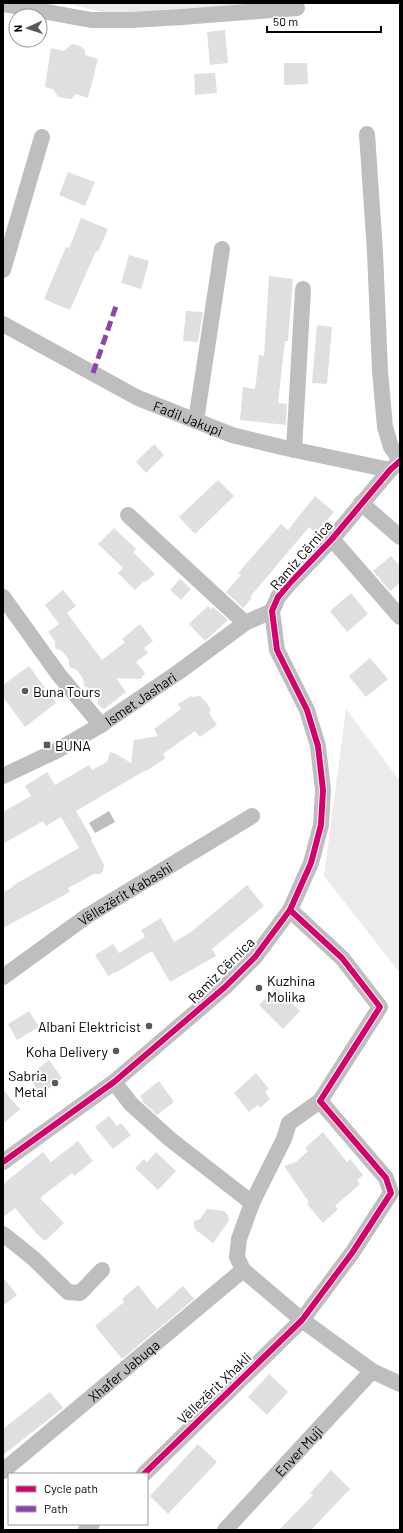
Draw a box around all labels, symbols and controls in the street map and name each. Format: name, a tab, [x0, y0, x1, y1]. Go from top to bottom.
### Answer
north arrow	[8, 8, 48, 48]
scale bar	[267, 8, 381, 34]
text: 50 m	[273, 14, 298, 28]
text: N	[11, 25, 24, 33]
street label: Fadil Jakupi	[151, 397, 225, 439]
street label: Ramiz Cërnica	[266, 517, 336, 593]
street label: Ismet Jashari	[101, 668, 179, 729]
place label: Buna Tours	[33, 683, 101, 700]
marker: Buna Tours	[20, 686, 30, 696]
place label: BUNA	[55, 737, 91, 754]
marker: BUNA	[42, 740, 52, 750]
street label: Vëllezërit Kabashi	[74, 858, 175, 929]
street label: Ramiz Cërnica	[184, 933, 258, 1007]
place label: Kuzhina Molika	[267, 972, 315, 1005]
marker: Kuzhina Molika	[254, 983, 264, 993]
place label: Albani Elektricist	[38, 1018, 141, 1035]
marker: Albani Elektricist	[144, 1021, 154, 1031]
place label: Koha Delivery	[26, 1043, 109, 1060]
marker: Koha Delivery	[111, 1046, 121, 1056]
place label: Sabria Metal	[8, 1067, 47, 1100]
marker: Sabria Metal	[50, 1078, 60, 1088]
street label: Xhafer Jabuqa	[84, 1335, 163, 1405]
street label: Vëllezërit Xhakli	[174, 1349, 254, 1427]
street label: Enver Muji	[271, 1422, 326, 1479]
legend	[8, 1473, 148, 1525]
text: Cycle path	[44, 1481, 98, 1495]
text: Path	[44, 1501, 68, 1515]

